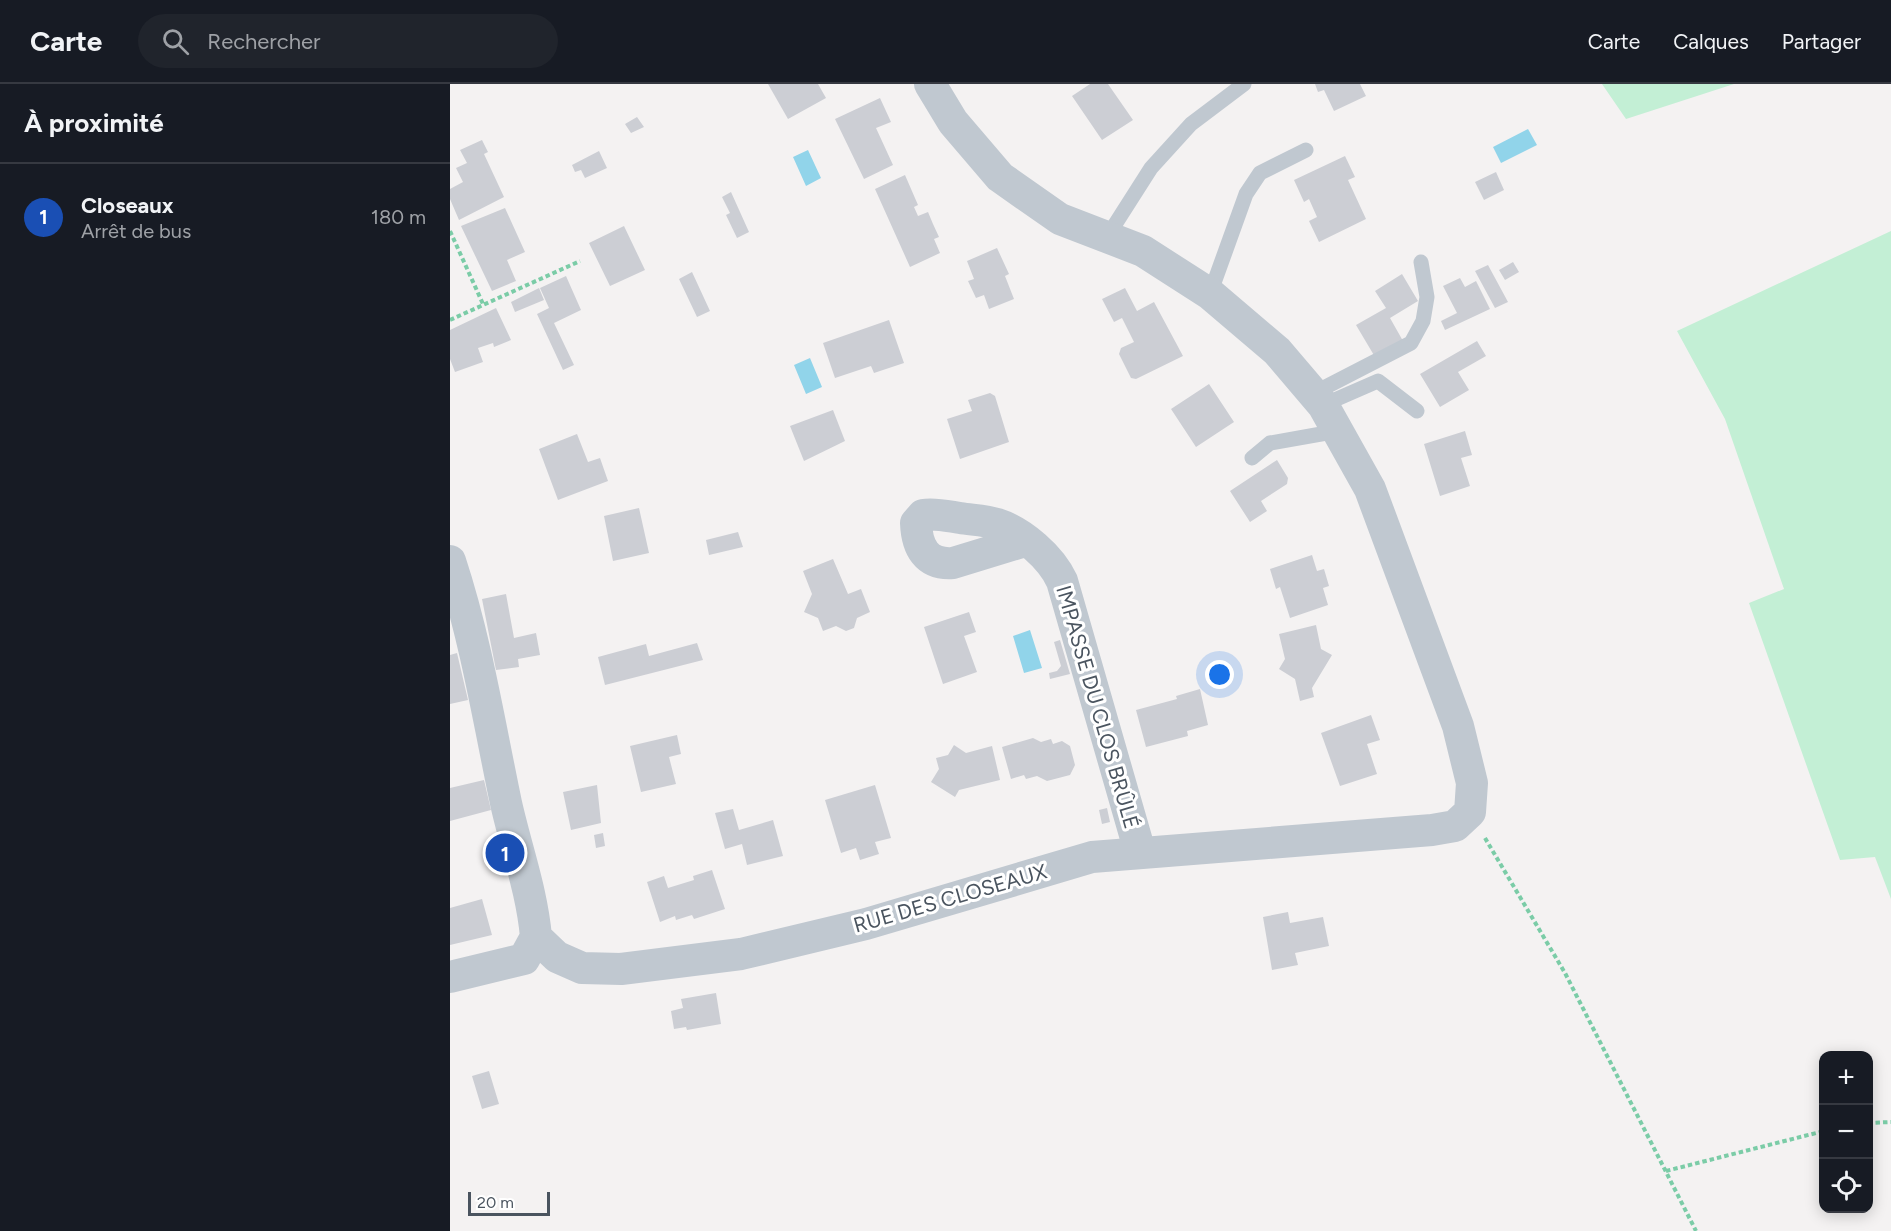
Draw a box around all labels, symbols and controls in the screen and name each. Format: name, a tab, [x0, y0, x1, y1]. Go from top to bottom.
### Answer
search box	[138, 14, 558, 68]
text: Carte	[30, 24, 102, 58]
icon: search	[159, 25, 192, 58]
text: Rechercher	[207, 28, 320, 55]
text: Carte	[1588, 29, 1640, 54]
text: Calques	[1673, 29, 1749, 54]
text: Partager	[1782, 29, 1861, 54]
text: À proximité	[24, 107, 164, 139]
text: Closeaux	[81, 192, 174, 219]
text: 1	[39, 205, 48, 229]
text: 180 m	[371, 205, 426, 229]
text: Arrêt de bus	[81, 219, 191, 243]
street label: IMPASSE DU CLOS BRÛLÉ	[1051, 582, 1145, 832]
your location	[1205, 660, 1234, 689]
pin: 1	[486, 830, 524, 876]
street label: RUE DES CLOSEAUX	[851, 858, 1050, 938]
map controls	[1819, 1051, 1873, 1213]
button: +	[1819, 1051, 1873, 1105]
button: −	[1819, 1105, 1873, 1159]
button: locate	[1819, 1159, 1873, 1213]
scale bar	[468, 1189, 550, 1216]
text: 20 m	[477, 1193, 514, 1212]

